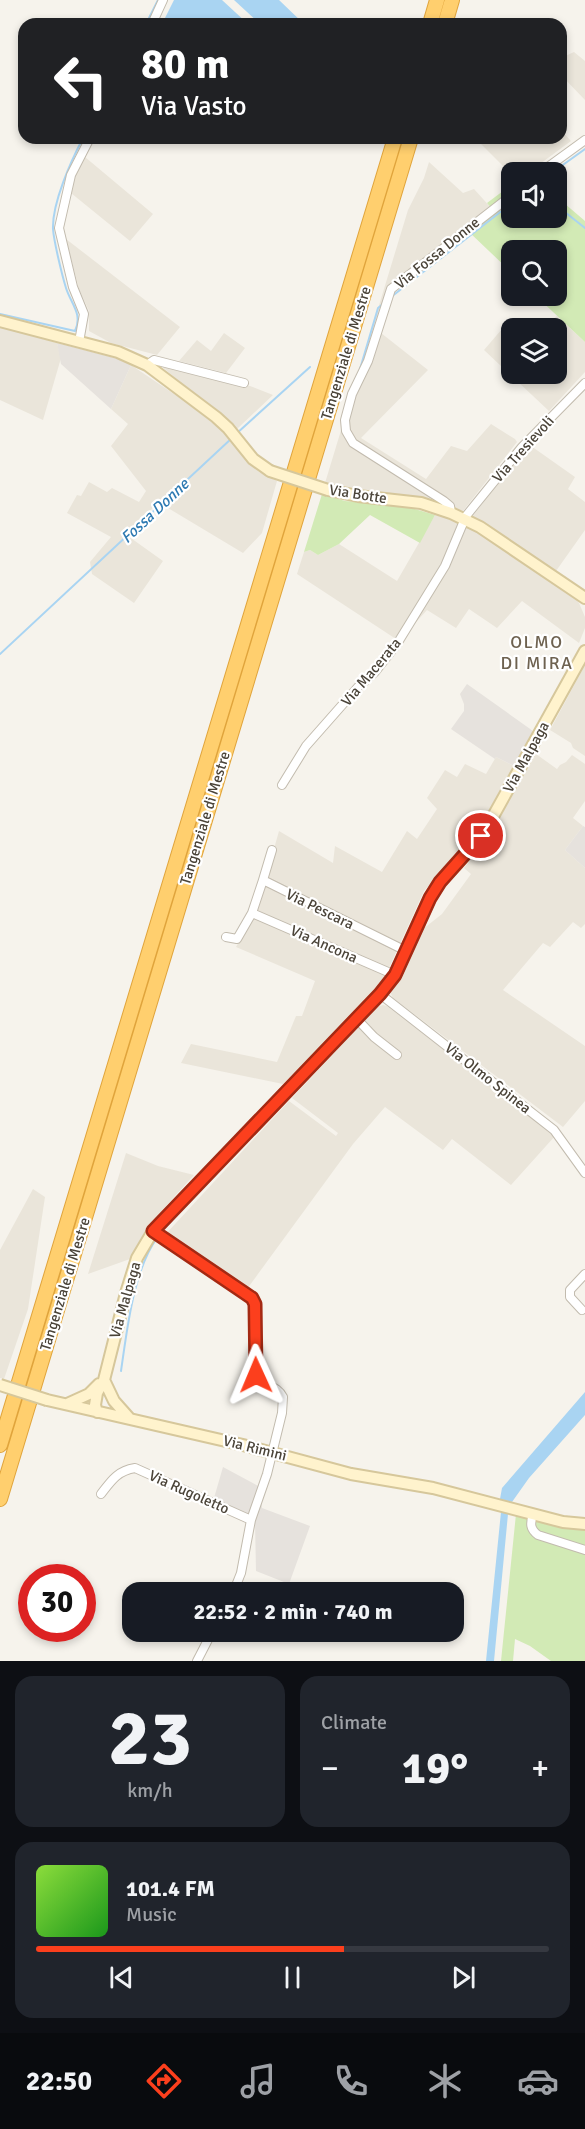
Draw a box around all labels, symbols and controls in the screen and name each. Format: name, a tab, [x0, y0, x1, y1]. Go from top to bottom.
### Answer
text: 80 m	[141, 39, 230, 90]
icon: left	[42, 42, 120, 120]
text: Via Vasto	[141, 90, 247, 123]
map controls	[501, 162, 567, 384]
button: sound	[501, 162, 567, 228]
street label: Via Fossa Donne	[391, 213, 483, 293]
button: search	[501, 240, 567, 306]
street label: Tangenziale di Mestre	[317, 284, 375, 422]
button: layers	[501, 318, 567, 384]
street label: Via Tresievoli	[488, 412, 558, 486]
water label: Fossa Donne	[117, 474, 194, 548]
street label: Via Botte	[328, 481, 388, 507]
district label: OLMO DI MIRA	[500, 631, 574, 674]
street label: Via Macerata	[337, 634, 405, 710]
street label: Via Malpaga	[499, 718, 553, 796]
street label: Tangenziale di Mestre	[176, 749, 234, 887]
pin	[455, 810, 506, 861]
icon: arrive	[464, 819, 497, 852]
street label: Via Pescara	[283, 885, 357, 933]
street label: Via Ancona	[288, 921, 360, 967]
street label: Via Olmo Spinea	[441, 1039, 535, 1117]
street label: Tangenziale di Mestre	[36, 1215, 94, 1353]
street label: Via Malpaga	[105, 1260, 145, 1340]
position arrow	[224, 1343, 288, 1407]
street label: Via Rimini	[221, 1431, 289, 1465]
street label: Via Rugoletto	[146, 1466, 232, 1518]
speed limit sign: 30	[18, 1564, 96, 1642]
text: 22:52 · 2 min · 740 m	[193, 1598, 393, 1625]
text: 23	[108, 1691, 192, 1787]
text: Climate	[321, 1710, 387, 1735]
text: 19°	[402, 1741, 468, 1796]
text: −	[321, 1748, 339, 1789]
text: +	[531, 1748, 549, 1789]
text: km/h	[127, 1778, 173, 1803]
text: 101.4 FM	[126, 1875, 215, 1902]
text: Music	[126, 1902, 177, 1927]
icon: previous	[105, 1961, 138, 1994]
icon: pause	[276, 1961, 309, 1994]
icon: next	[447, 1961, 480, 1994]
icon: directions	[143, 2060, 185, 2102]
icon: music	[237, 2060, 279, 2102]
icon: phone	[330, 2060, 372, 2102]
icon: climate	[424, 2060, 466, 2102]
icon: car	[517, 2060, 559, 2102]
text: 22:50	[26, 2065, 92, 2098]

